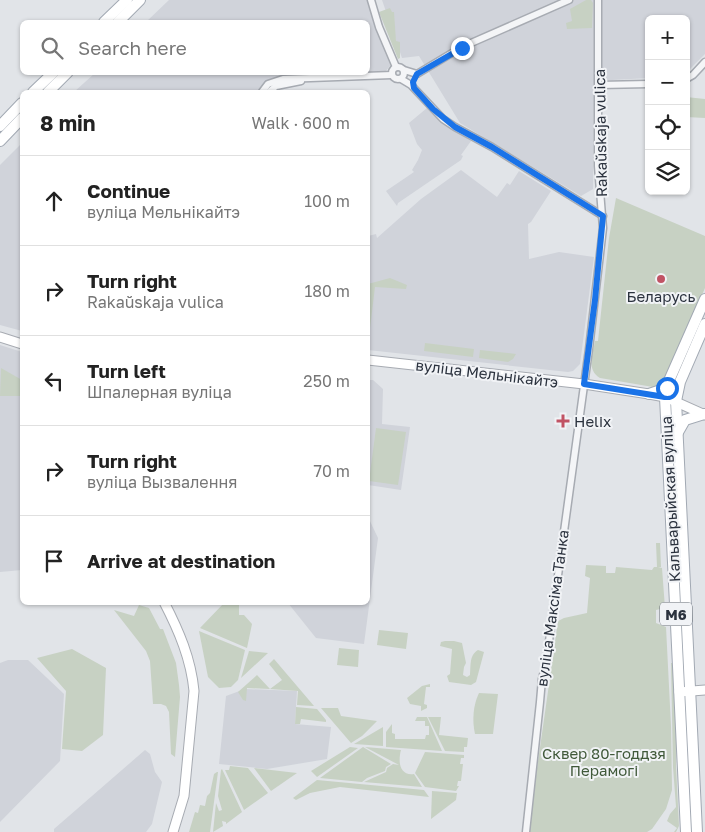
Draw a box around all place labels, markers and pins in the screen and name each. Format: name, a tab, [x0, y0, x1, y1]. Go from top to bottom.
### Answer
marker: Беларусь	[655, 273, 667, 285]
place label: Беларусь	[627, 287, 696, 305]
place label: Helix	[574, 412, 611, 430]
marker: Helix	[556, 414, 570, 428]

